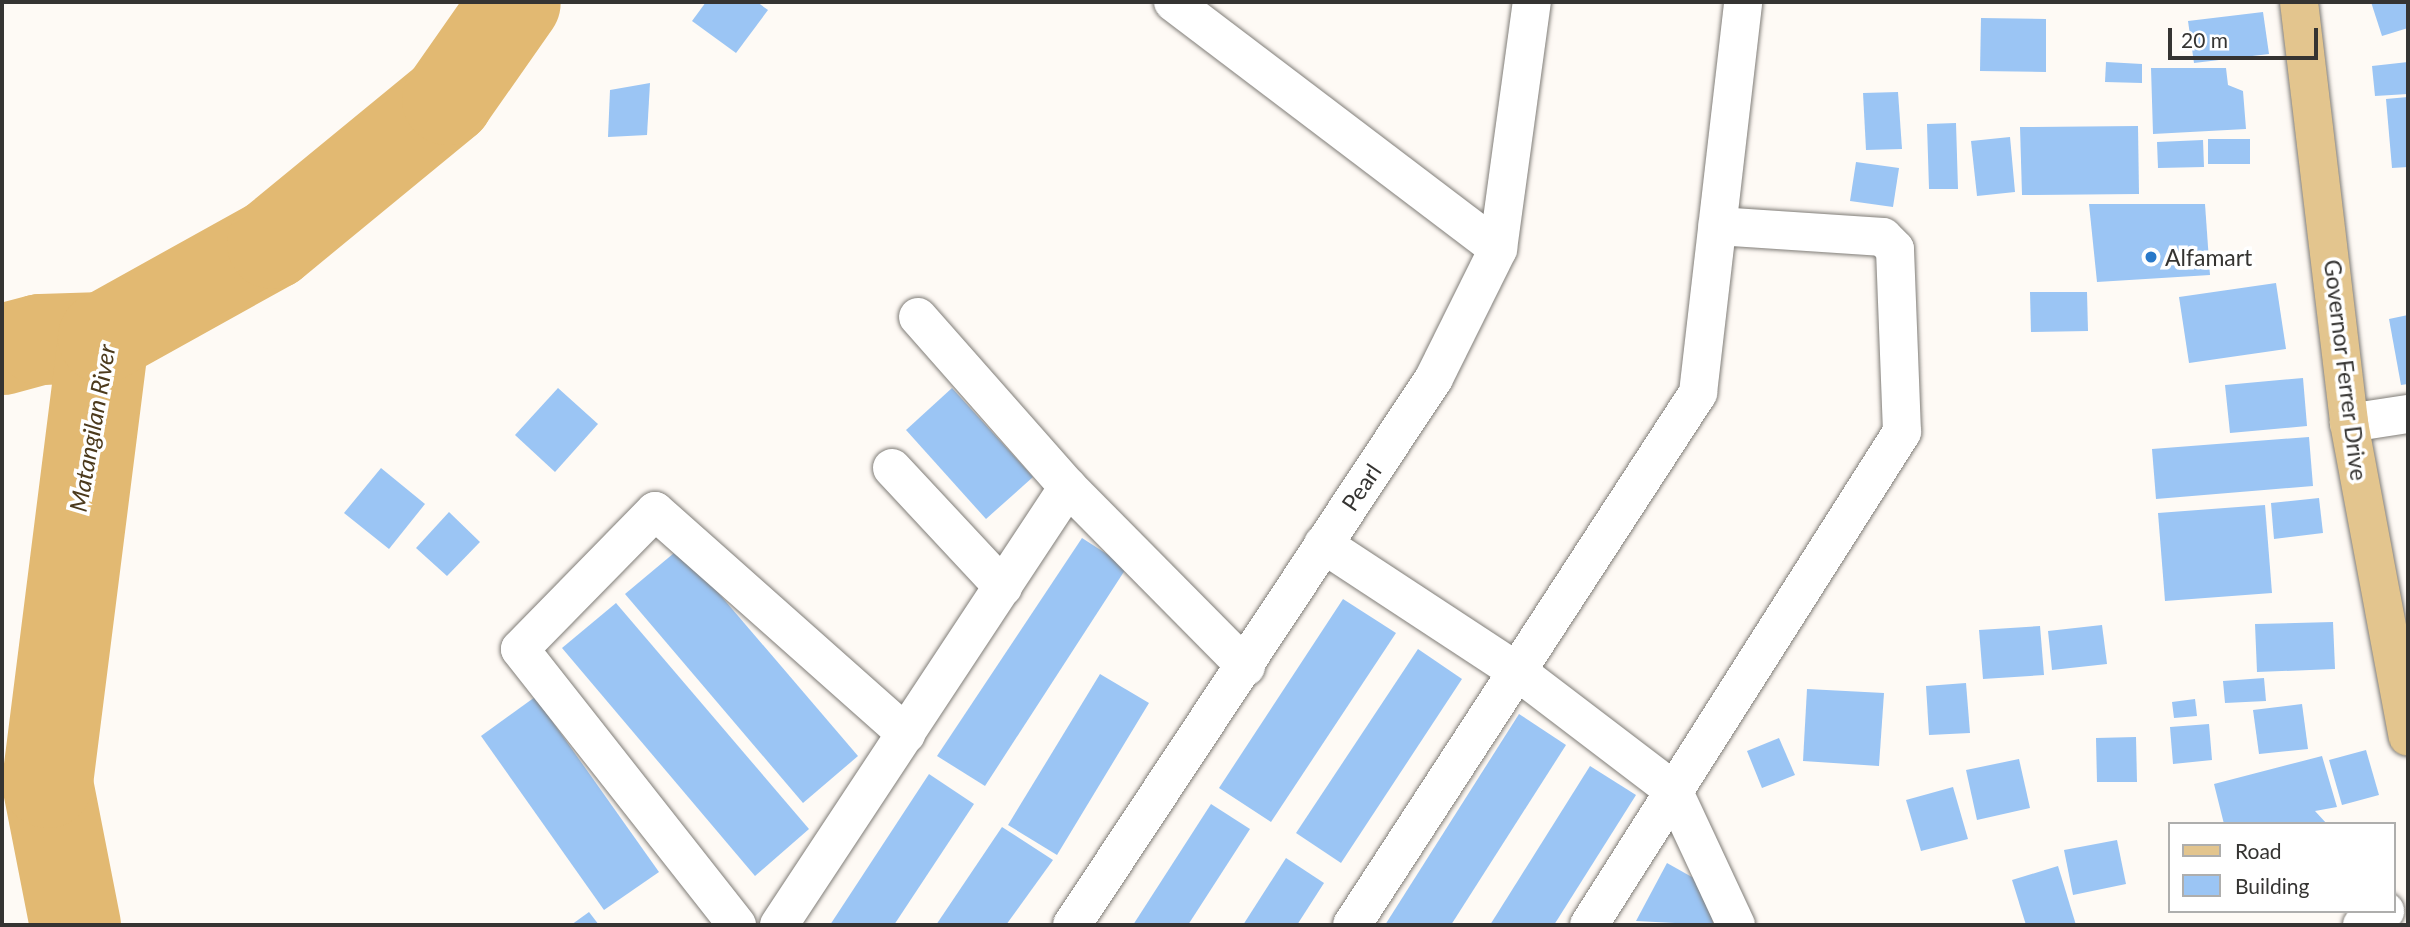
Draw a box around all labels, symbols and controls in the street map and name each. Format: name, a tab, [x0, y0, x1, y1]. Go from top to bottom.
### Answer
scale bar	[2172, 14, 2322, 58]
text: 20 m	[2181, 27, 2228, 52]
place label: Alfamart	[2165, 243, 2252, 271]
marker: Alfamart	[2143, 249, 2159, 265]
street label: Governor Ferrer Drive	[2319, 258, 2373, 482]
water label: Matangilan River	[63, 342, 121, 514]
street label: Pearl	[1335, 458, 1387, 516]
legend	[2168, 822, 2396, 913]
text: Road	[2235, 838, 2282, 863]
text: Building	[2235, 873, 2310, 898]

